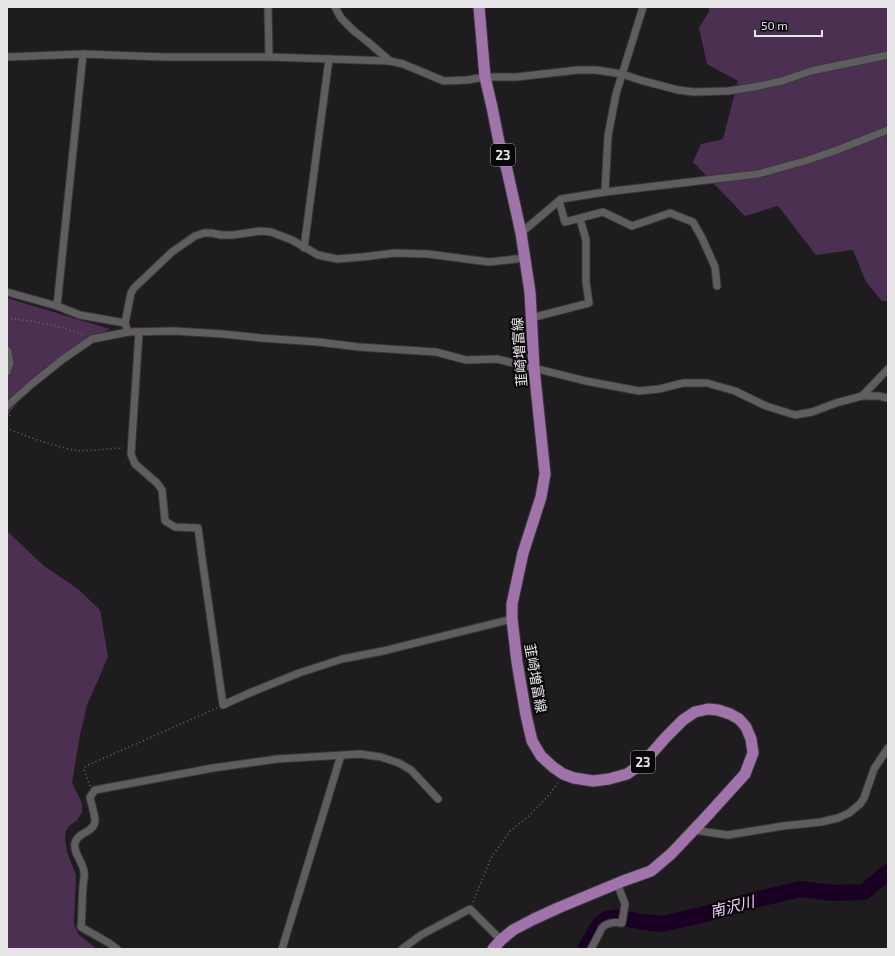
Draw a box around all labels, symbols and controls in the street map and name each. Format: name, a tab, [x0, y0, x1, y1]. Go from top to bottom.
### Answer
scale bar	[755, 12, 822, 38]
text: 50 m	[761, 18, 788, 32]
road number: 23	[491, 144, 515, 166]
street label: 韮崎増富線	[508, 316, 530, 388]
street label: 韮崎増富線	[522, 642, 550, 714]
road number: 23	[631, 751, 655, 773]
water label: 南沢川	[708, 891, 758, 920]

